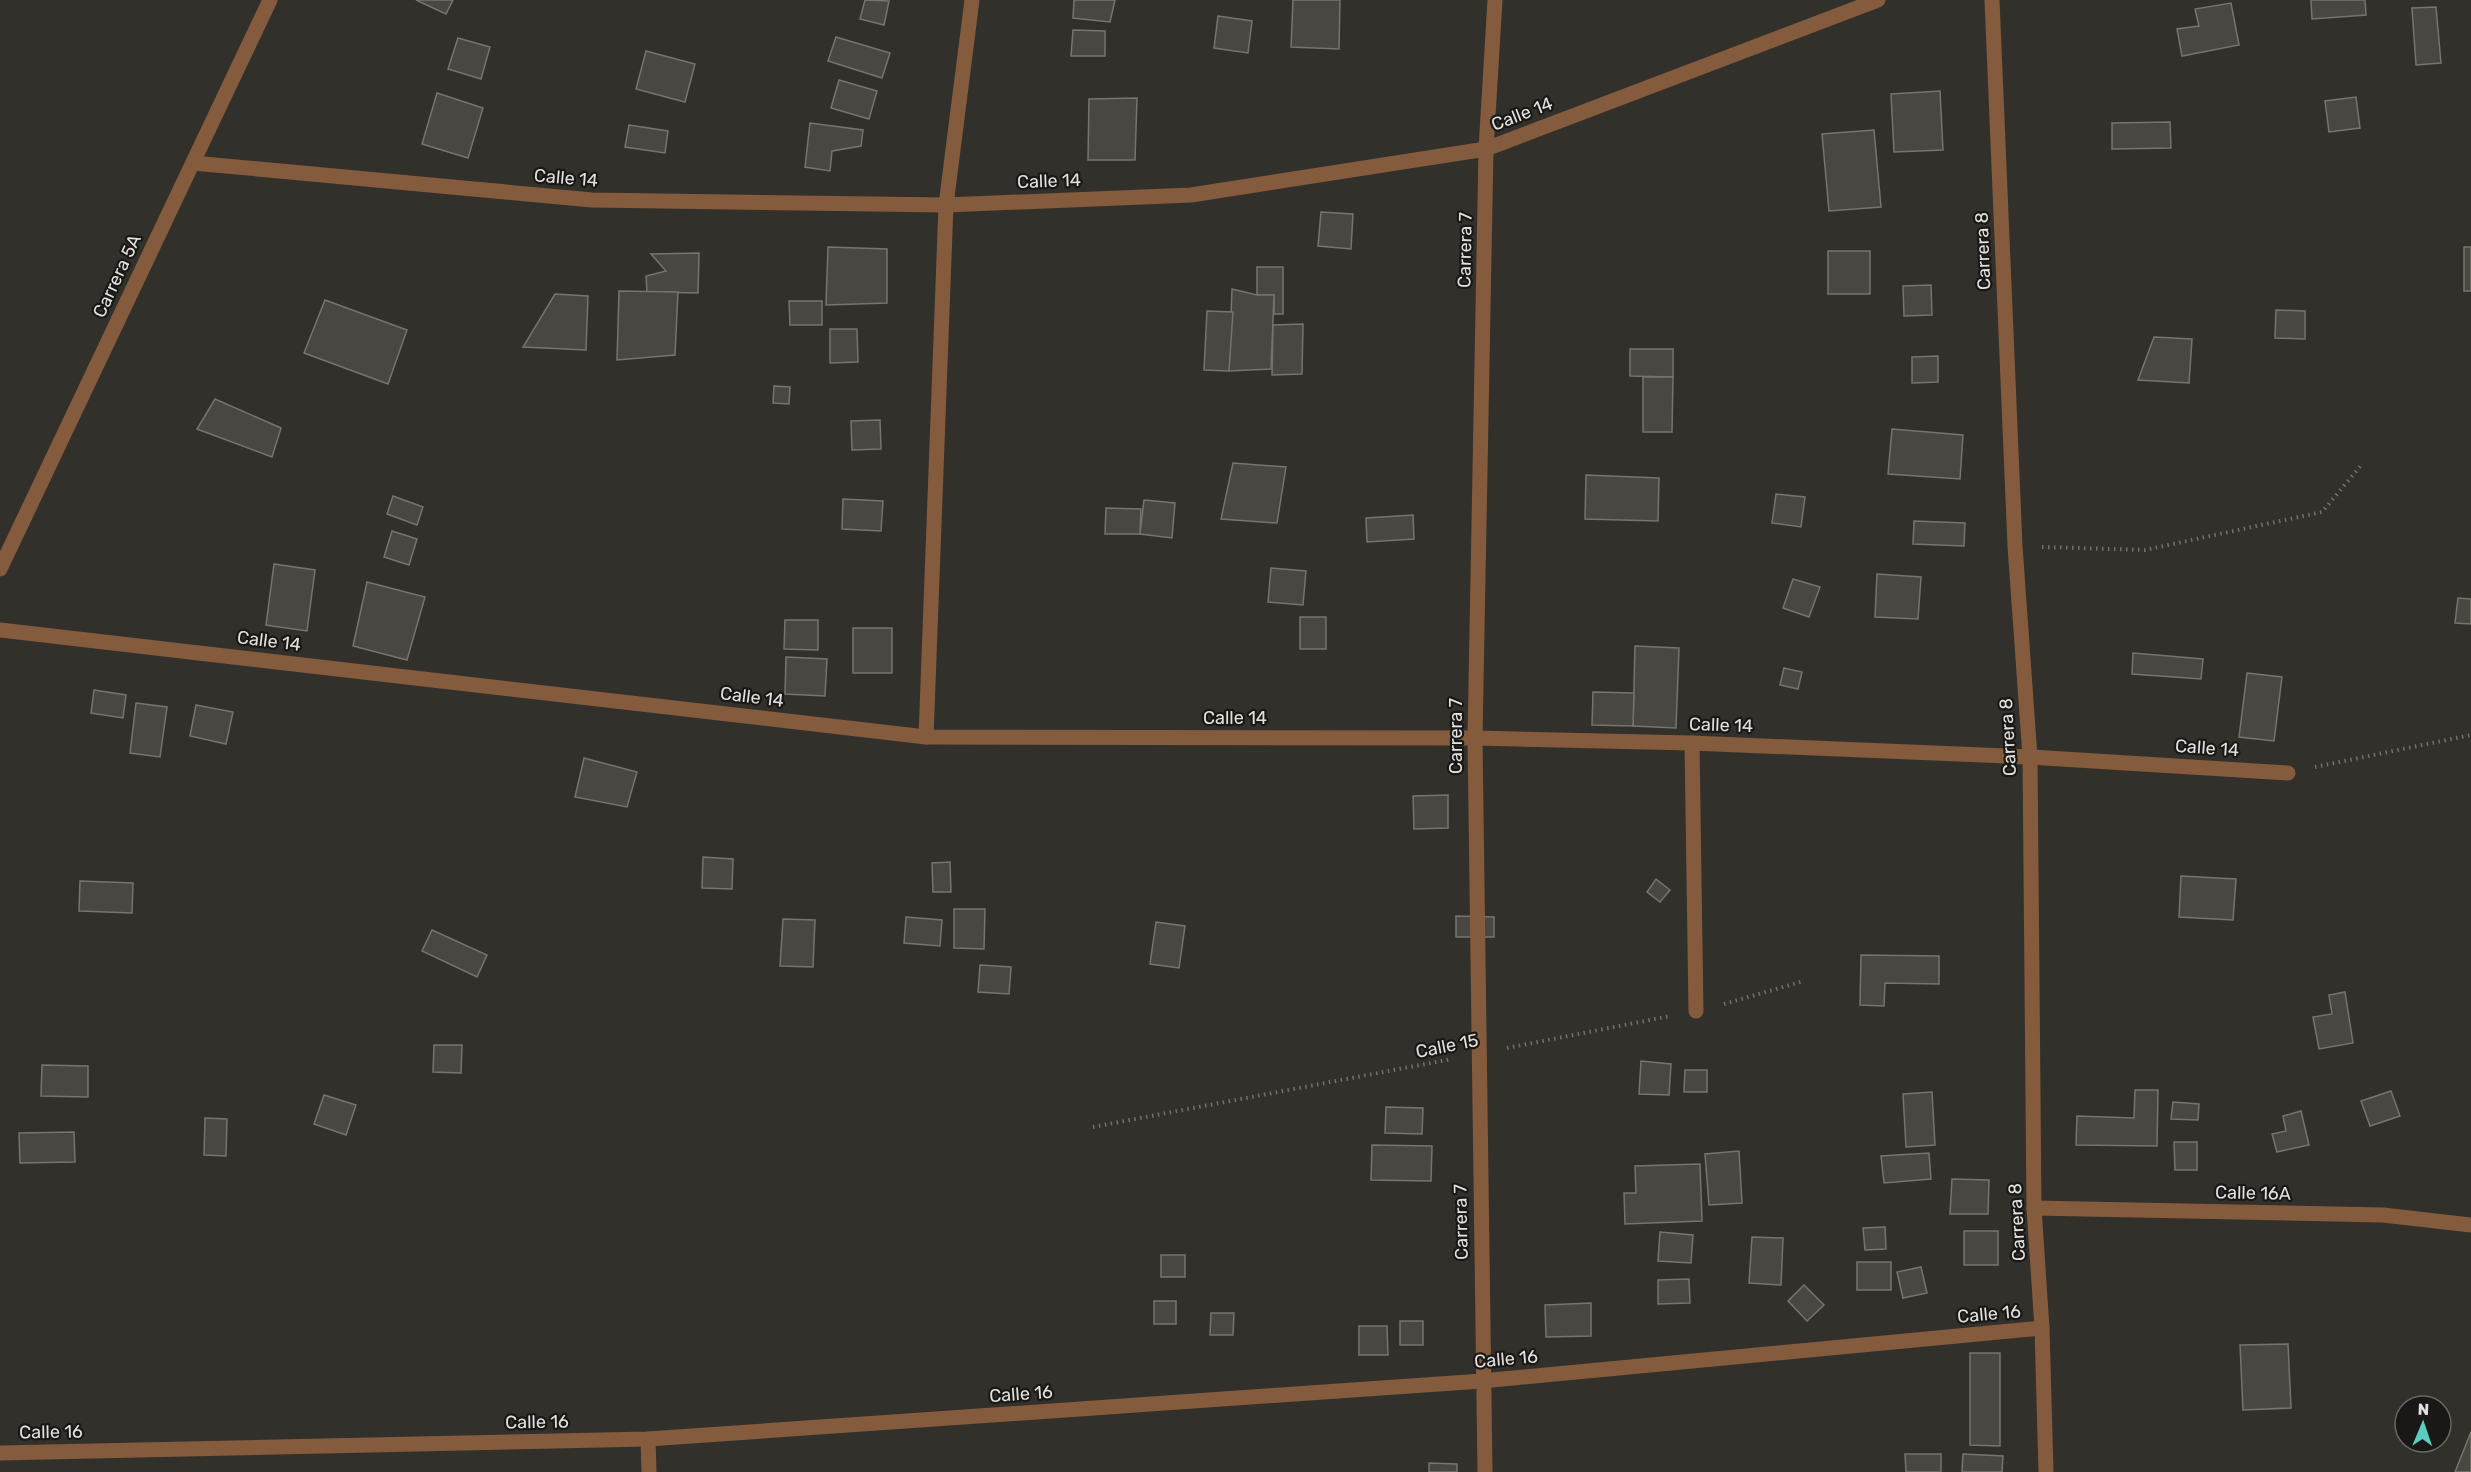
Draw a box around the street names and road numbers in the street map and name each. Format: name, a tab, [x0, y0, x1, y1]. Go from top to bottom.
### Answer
street label: Calle 14	[1488, 92, 1556, 136]
street label: Calle 14	[533, 164, 599, 192]
street label: Calle 14	[1017, 169, 1081, 193]
street label: Carrera 7	[1453, 212, 1477, 288]
street label: Carrera 8	[1971, 212, 1995, 290]
street label: Carrera 5A	[88, 231, 146, 321]
street label: Calle 14	[236, 626, 302, 656]
street label: Calle 14	[719, 682, 785, 712]
street label: Carrera 8	[1995, 697, 2021, 777]
street label: Carrera 7	[1445, 698, 1467, 774]
street label: Calle 14	[1203, 707, 1267, 729]
street label: Calle 14	[1689, 713, 1753, 737]
street label: Calle 14	[2174, 735, 2240, 761]
street label: Calle 15	[1414, 1029, 1480, 1063]
street label: Calle 16A	[2215, 1181, 2291, 1205]
street label: Carrera 8	[2004, 1182, 2030, 1262]
street label: Carrera 7	[1449, 1184, 1473, 1260]
street label: Calle 16	[1956, 1300, 2022, 1328]
street label: Calle 16	[1473, 1345, 1539, 1373]
street label: Calle 16	[988, 1381, 1054, 1407]
street label: Calle 16	[505, 1410, 569, 1434]
street label: Calle 16	[19, 1420, 83, 1444]

